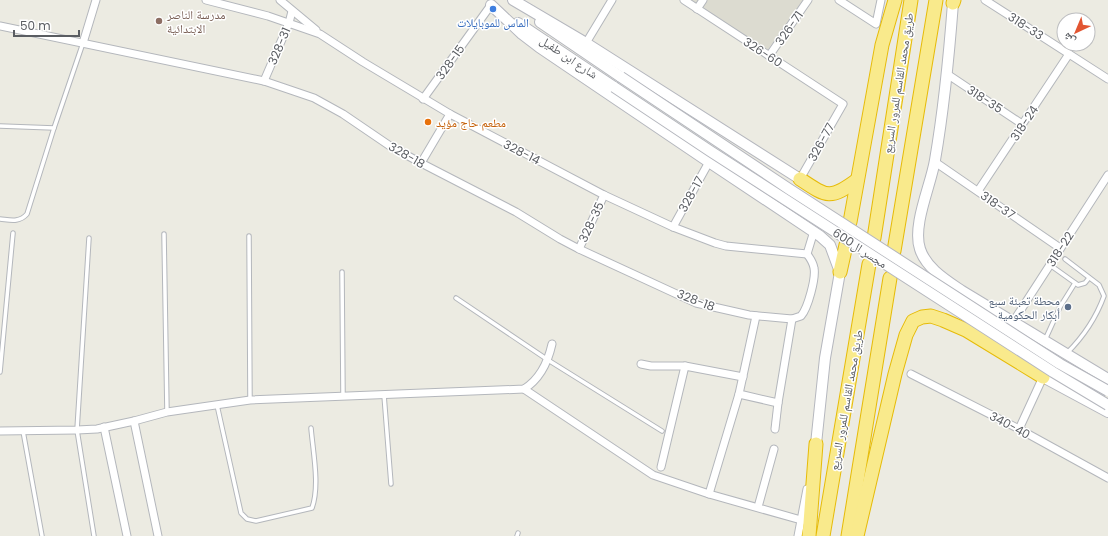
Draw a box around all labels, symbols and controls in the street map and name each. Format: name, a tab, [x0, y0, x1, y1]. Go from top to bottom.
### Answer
marker: الماس للموبايلات	[488, 4, 498, 14]
place label: مدرسة الناصر الابتدائية	[166, 6, 226, 37]
street label: 326-71	[771, 7, 807, 49]
street label: 318-33	[1005, 8, 1047, 44]
street label: طريق محمد القاسم للمرور السريع	[878, 11, 918, 155]
scale bar	[14, 12, 79, 38]
north arrow	[1056, 12, 1096, 52]
place label: الماس للموبايلات	[457, 14, 529, 31]
marker: مدرسة الناصر الابتدائية	[154, 16, 164, 26]
text: 50 m	[20, 17, 51, 34]
street label: 328-31	[264, 25, 294, 67]
text: ش	[1059, 29, 1079, 49]
street label: شارع ابن طفيل	[537, 31, 601, 83]
street label: 326-60	[740, 33, 786, 71]
street label: 328-15	[432, 41, 468, 83]
street label: 318-35	[964, 81, 1006, 117]
street label: 318-24	[1006, 101, 1042, 144]
place label: مطعم حاج مؤيد	[436, 114, 506, 131]
marker: مطعم حاج مؤيد	[423, 117, 433, 127]
street label: 326-77	[804, 119, 839, 164]
street label: 328-14	[501, 135, 544, 169]
street label: 328-18	[386, 138, 428, 172]
street label: 328-17	[674, 173, 708, 215]
street label: 318-37	[977, 187, 1019, 223]
street label: 328-35	[574, 199, 608, 245]
street label: مجسر ال600	[829, 224, 891, 272]
street label: 318-22	[1042, 228, 1078, 270]
street label: 328-18	[674, 285, 718, 315]
place label: محطة تعبئة سبع أبكار الحكومية	[989, 292, 1060, 323]
marker: محطة تعبئة سبع أبكار الحكومية	[1063, 302, 1073, 312]
street label: طريق محمد القاسم للمرور السريع	[825, 328, 867, 472]
street label: 340-40	[987, 407, 1033, 443]

